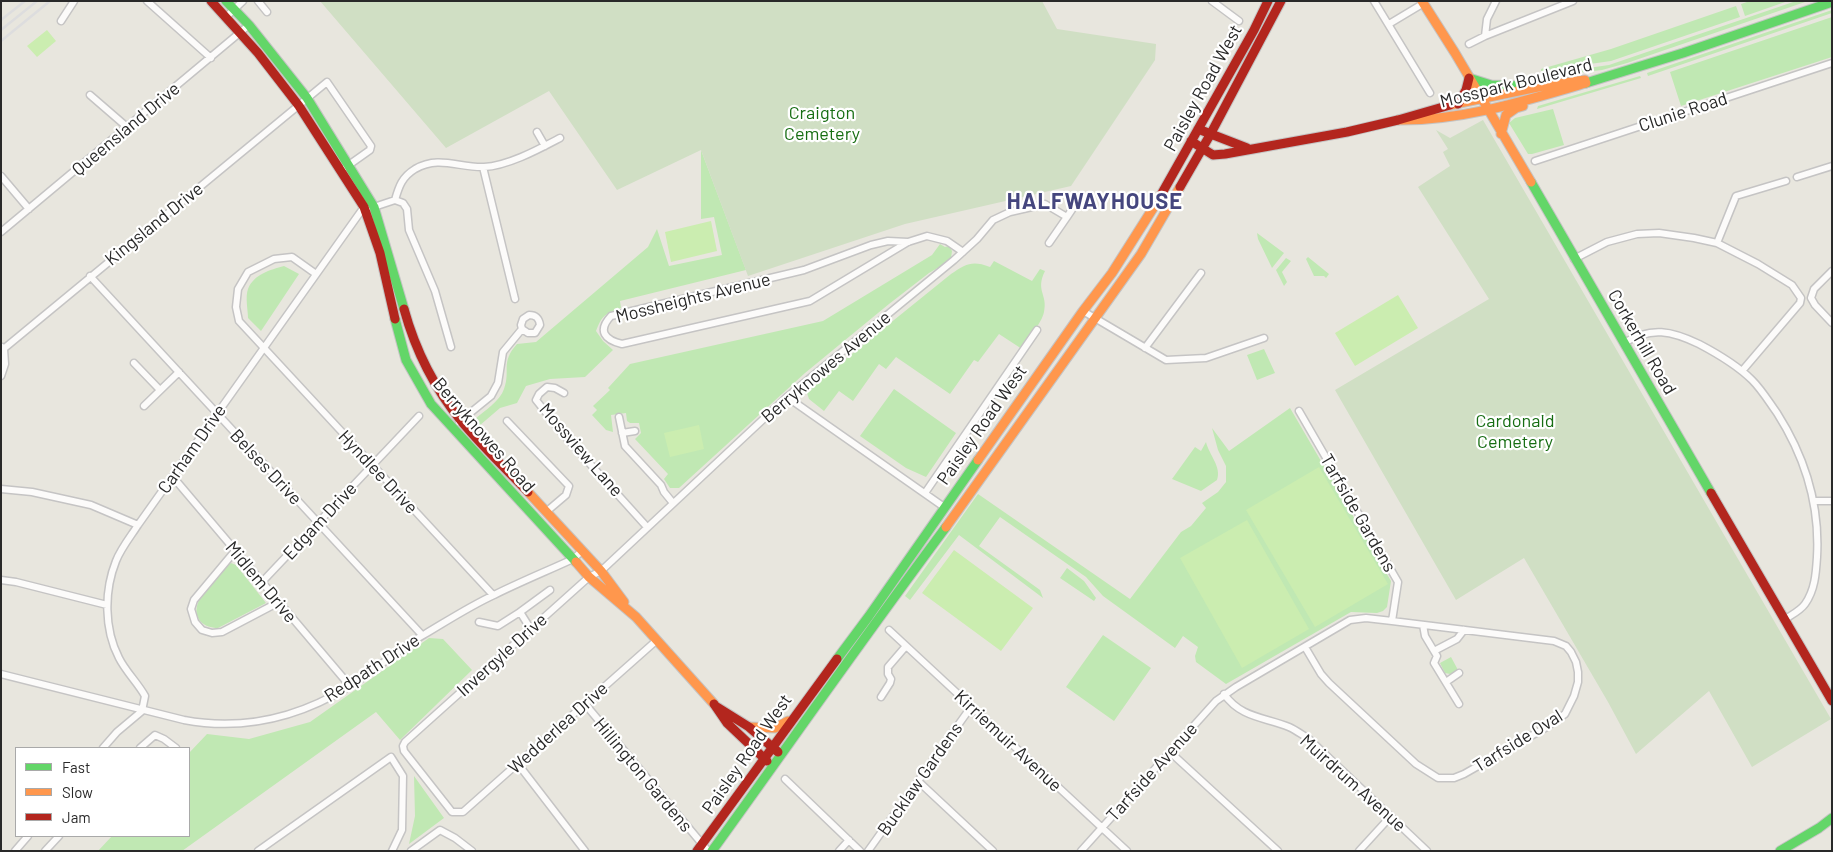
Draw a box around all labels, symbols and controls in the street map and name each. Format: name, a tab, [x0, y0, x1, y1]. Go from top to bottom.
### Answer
street label: Paisley Road West	[1159, 21, 1247, 155]
street label: Mosspark Boulevard	[1438, 54, 1594, 112]
street label: Queensland Drive	[68, 78, 184, 180]
street label: Clunie Road	[1636, 88, 1730, 136]
park label: Craigton Cemetery	[784, 102, 860, 144]
street label: Kingsland Drive	[101, 178, 207, 270]
district label: HALFWAYHOUSE	[1005, 189, 1185, 215]
street label: Mossheights Avenue	[613, 268, 773, 328]
street label: Corkerhill Road	[1603, 285, 1681, 399]
street label: Berryknowes Avenue	[757, 307, 895, 427]
street label: Paisley Road West	[933, 361, 1031, 489]
street label: Berryknowes Road	[428, 373, 540, 497]
street label: Mossview Lane	[535, 399, 627, 501]
street label: Carham Drive	[153, 400, 231, 498]
park label: Cardonald Cemetery	[1476, 410, 1554, 452]
street label: Belses Drive	[226, 425, 306, 509]
street label: Hyndlee Drive	[334, 426, 422, 518]
street label: Tarfside Gardens	[1315, 450, 1401, 576]
street label: Edgam Drive	[279, 478, 361, 564]
street label: Midlem Drive	[221, 537, 301, 627]
street label: Invergyle Drive	[453, 609, 551, 701]
street label: Redpath Drive	[320, 629, 424, 707]
street label: Wedderlea Drive	[504, 678, 612, 778]
street label: Kirriemuir Avenue	[950, 686, 1066, 796]
street label: Paisley Road West	[698, 690, 796, 818]
street label: Tarfside Oval	[1469, 705, 1567, 777]
street label: Hillington Gardens	[589, 714, 697, 836]
street label: Bucklaw Gardens	[873, 718, 967, 840]
street label: Tarfside Avenue	[1102, 718, 1202, 826]
street label: Muirdrum Avenue	[1296, 730, 1410, 836]
legend	[15, 747, 190, 837]
text: Fast	[62, 758, 90, 776]
text: Slow	[62, 783, 93, 801]
text: Jam	[62, 808, 91, 826]

